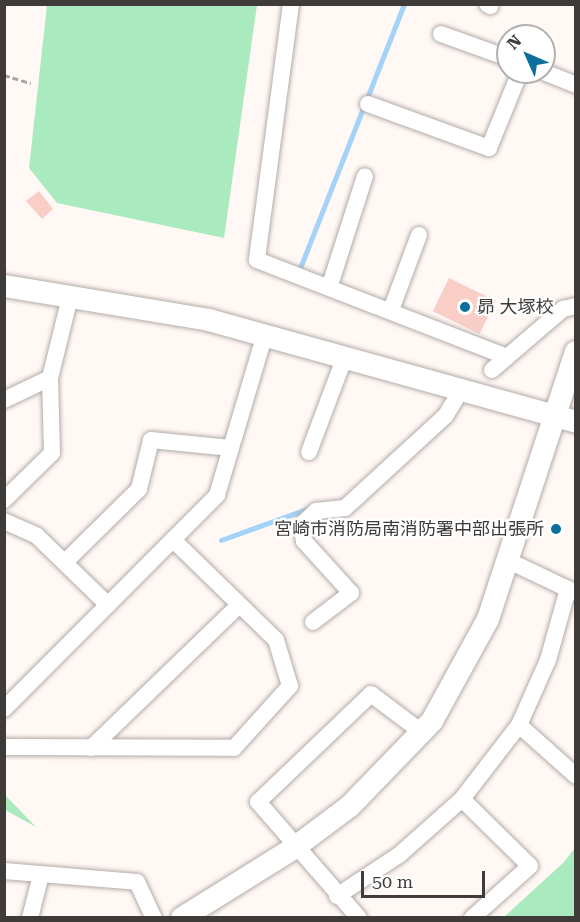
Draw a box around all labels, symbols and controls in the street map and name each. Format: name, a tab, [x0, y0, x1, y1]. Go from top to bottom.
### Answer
north arrow	[496, 24, 556, 84]
text: N	[503, 31, 525, 53]
place label: 昴 大塚校	[477, 296, 554, 318]
marker: 昴 大塚校	[458, 300, 472, 314]
place label: 宮崎市消防局南消防署中部出張所	[274, 518, 544, 540]
marker: 宮崎市消防局南消防署中部出張所	[549, 522, 563, 536]
scale bar	[364, 859, 488, 897]
text: 50 m	[372, 871, 413, 892]

